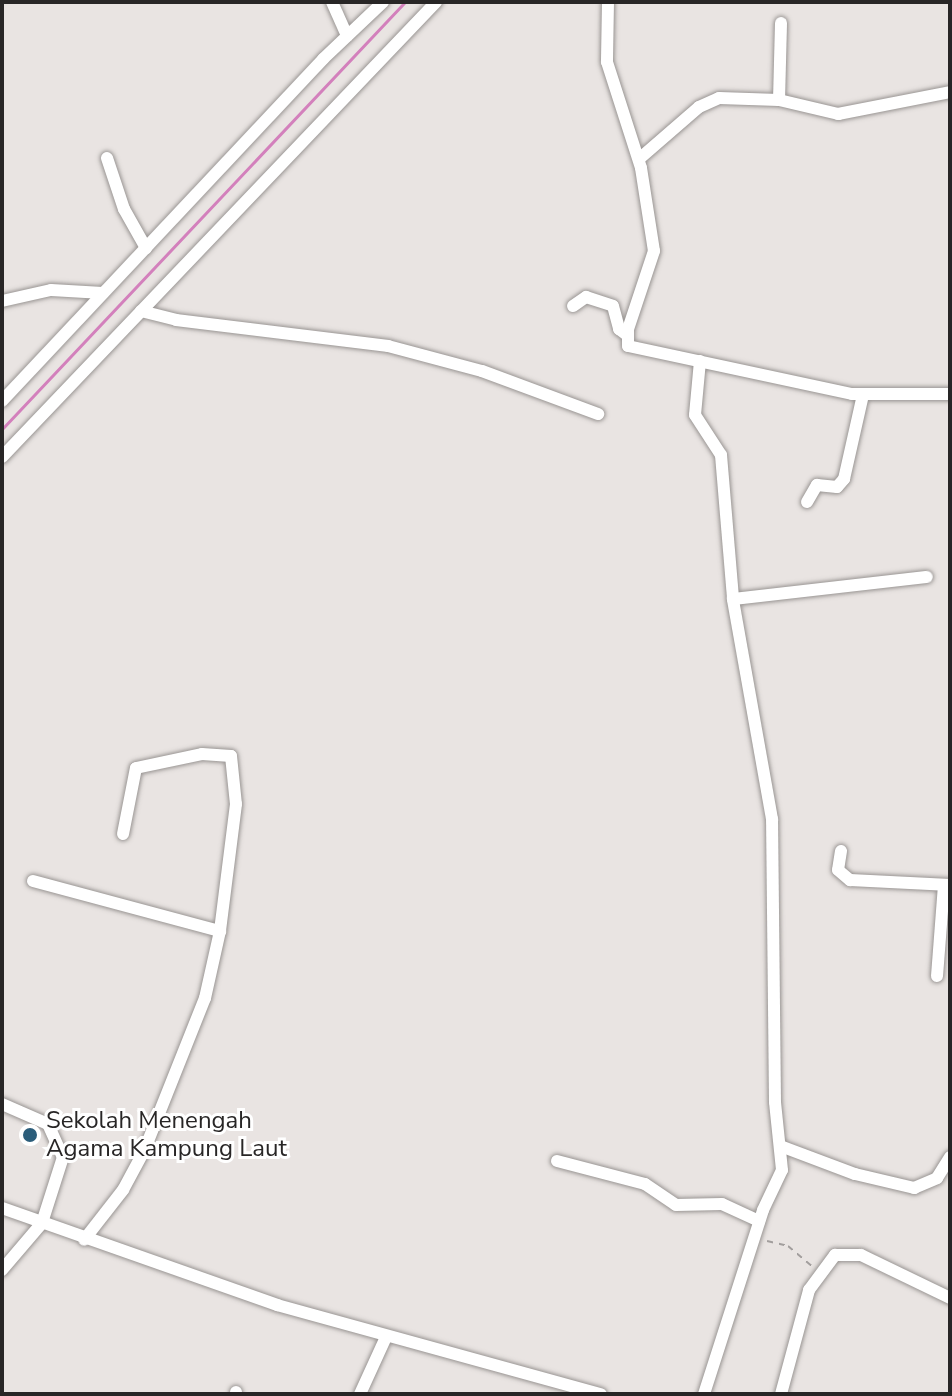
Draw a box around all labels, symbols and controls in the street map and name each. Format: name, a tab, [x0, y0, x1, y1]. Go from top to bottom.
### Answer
place label: Sekolah Menengah Agama Kampung Laut	[46, 1107, 287, 1163]
marker: Sekolah Menengah Agama Kampung Laut	[21, 1126, 39, 1144]

